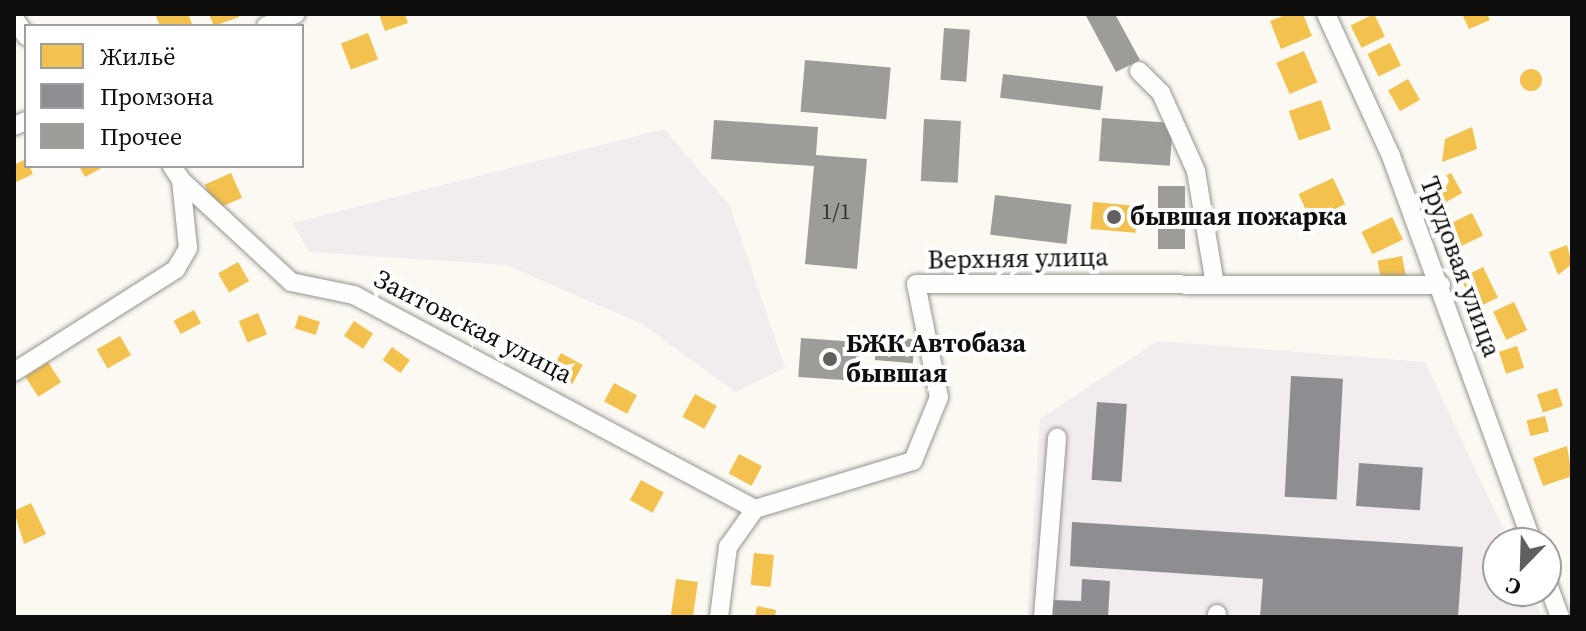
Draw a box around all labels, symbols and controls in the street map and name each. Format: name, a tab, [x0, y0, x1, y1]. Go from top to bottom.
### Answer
legend	[24, 24, 304, 168]
text: Жильё	[100, 40, 175, 73]
text: Промзона	[100, 80, 214, 113]
text: Прочее	[100, 120, 182, 153]
street label: Трудовая улица	[1413, 173, 1507, 361]
house number: 1/1	[821, 199, 851, 225]
place label: бывшая пожарка	[1130, 201, 1347, 233]
marker: бывшая пожарка	[1105, 208, 1123, 226]
street label: Верхняя улица	[927, 242, 1109, 276]
street label: Заитовская улица	[369, 264, 577, 390]
place label: БЖК Автобаза бывшая	[846, 328, 1026, 390]
marker: БЖК Автобаза бывшая	[821, 350, 839, 368]
north arrow	[1482, 527, 1562, 607]
text: С	[1501, 571, 1526, 604]

